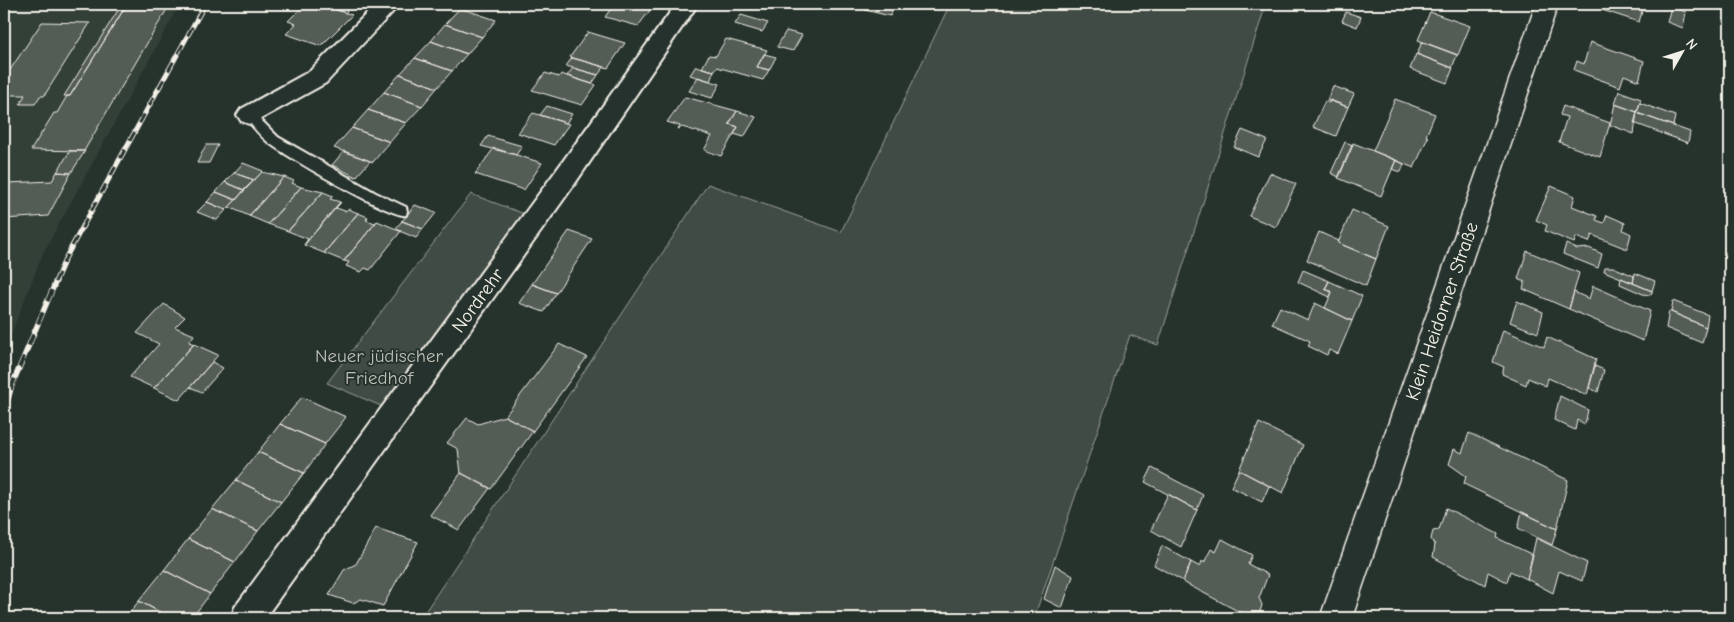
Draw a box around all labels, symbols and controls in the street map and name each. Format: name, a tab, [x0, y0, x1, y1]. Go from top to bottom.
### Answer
north arrow	[1656, 28, 1706, 78]
text: N	[1682, 35, 1701, 53]
street label: Klein Heidorner Straße	[1401, 219, 1483, 403]
street label: Nordrehr	[447, 264, 509, 337]
park label: Neuer jüdischer Friedhof	[315, 345, 443, 389]

